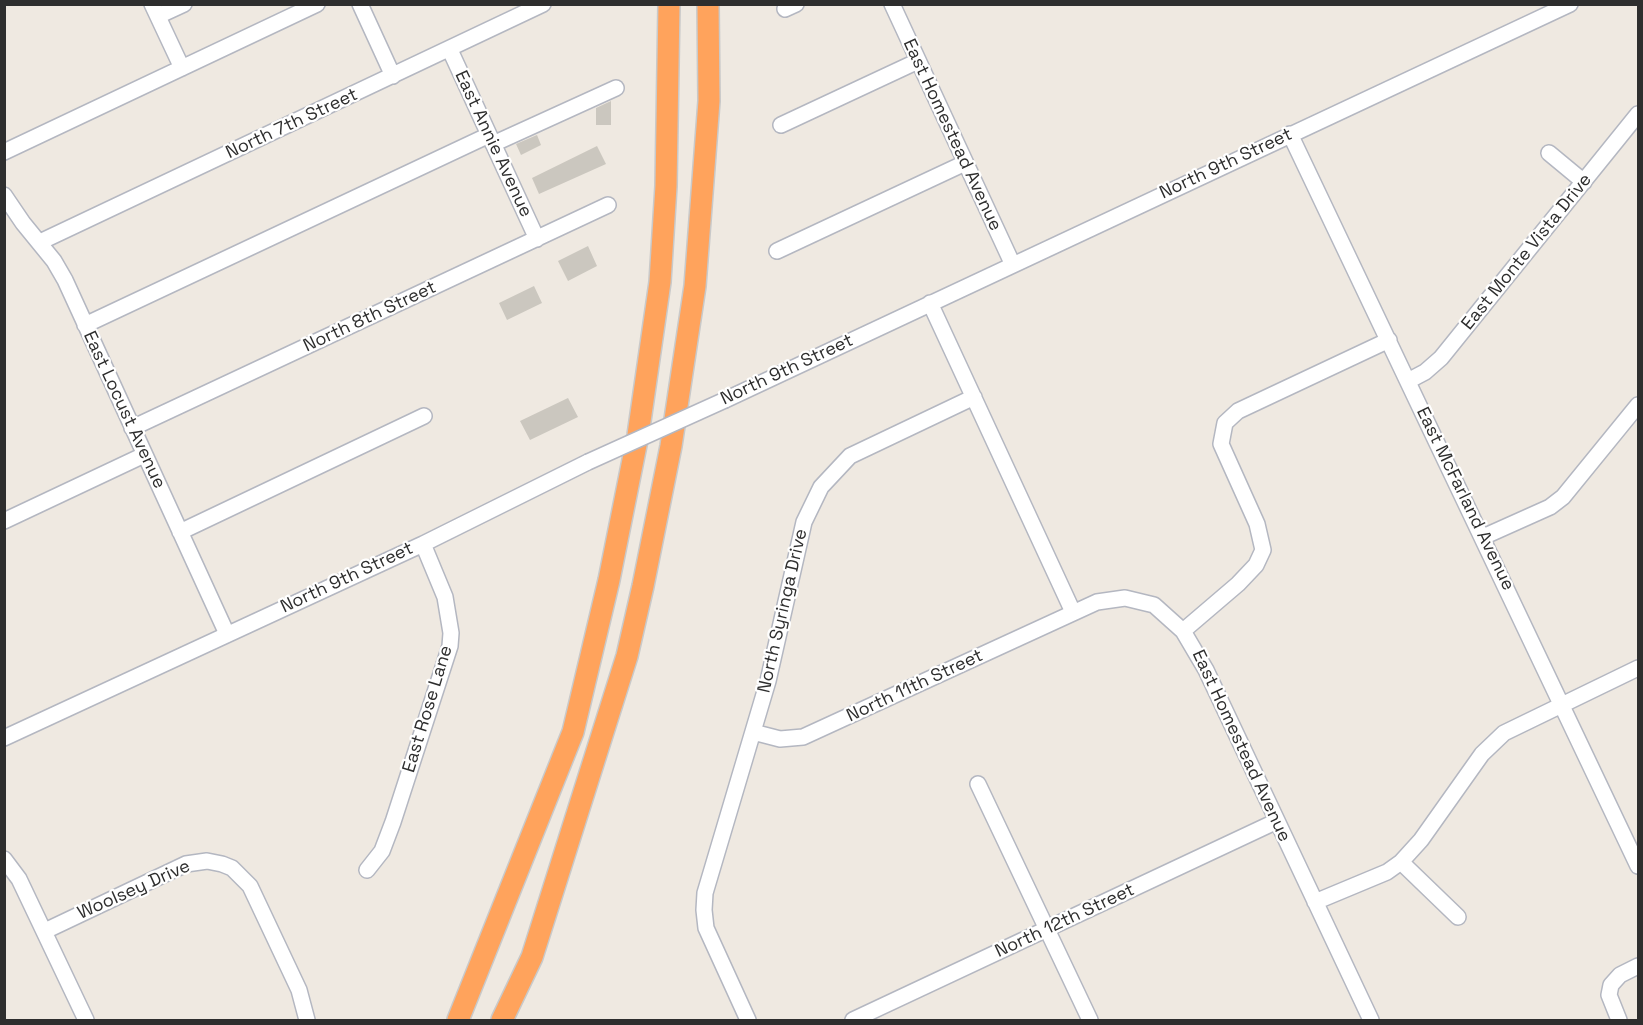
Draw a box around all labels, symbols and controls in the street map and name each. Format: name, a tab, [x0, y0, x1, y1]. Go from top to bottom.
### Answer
street label: East Homestead Avenue	[898, 36, 1006, 234]
street label: East Annie Avenue	[450, 67, 536, 221]
street label: North 7th Street	[223, 84, 361, 164]
street label: North 9th Street	[1156, 124, 1296, 204]
street label: East Monte Vista Drive	[1457, 170, 1597, 334]
street label: North 8th Street	[300, 277, 440, 357]
street label: East Locust Avenue	[78, 328, 170, 492]
street label: North 9th Street	[717, 330, 857, 410]
street label: East McFarland Avenue	[1411, 404, 1519, 594]
street label: North Syringa Drive	[754, 527, 812, 695]
street label: North 9th Street	[277, 538, 417, 618]
street label: East Rose Lane	[398, 643, 458, 775]
street label: North 11th Street	[843, 645, 987, 727]
street label: East Homestead Avenue	[1187, 647, 1295, 845]
street label: Woolsey Drive	[74, 856, 194, 924]
street label: North 12th Street	[992, 879, 1138, 963]

